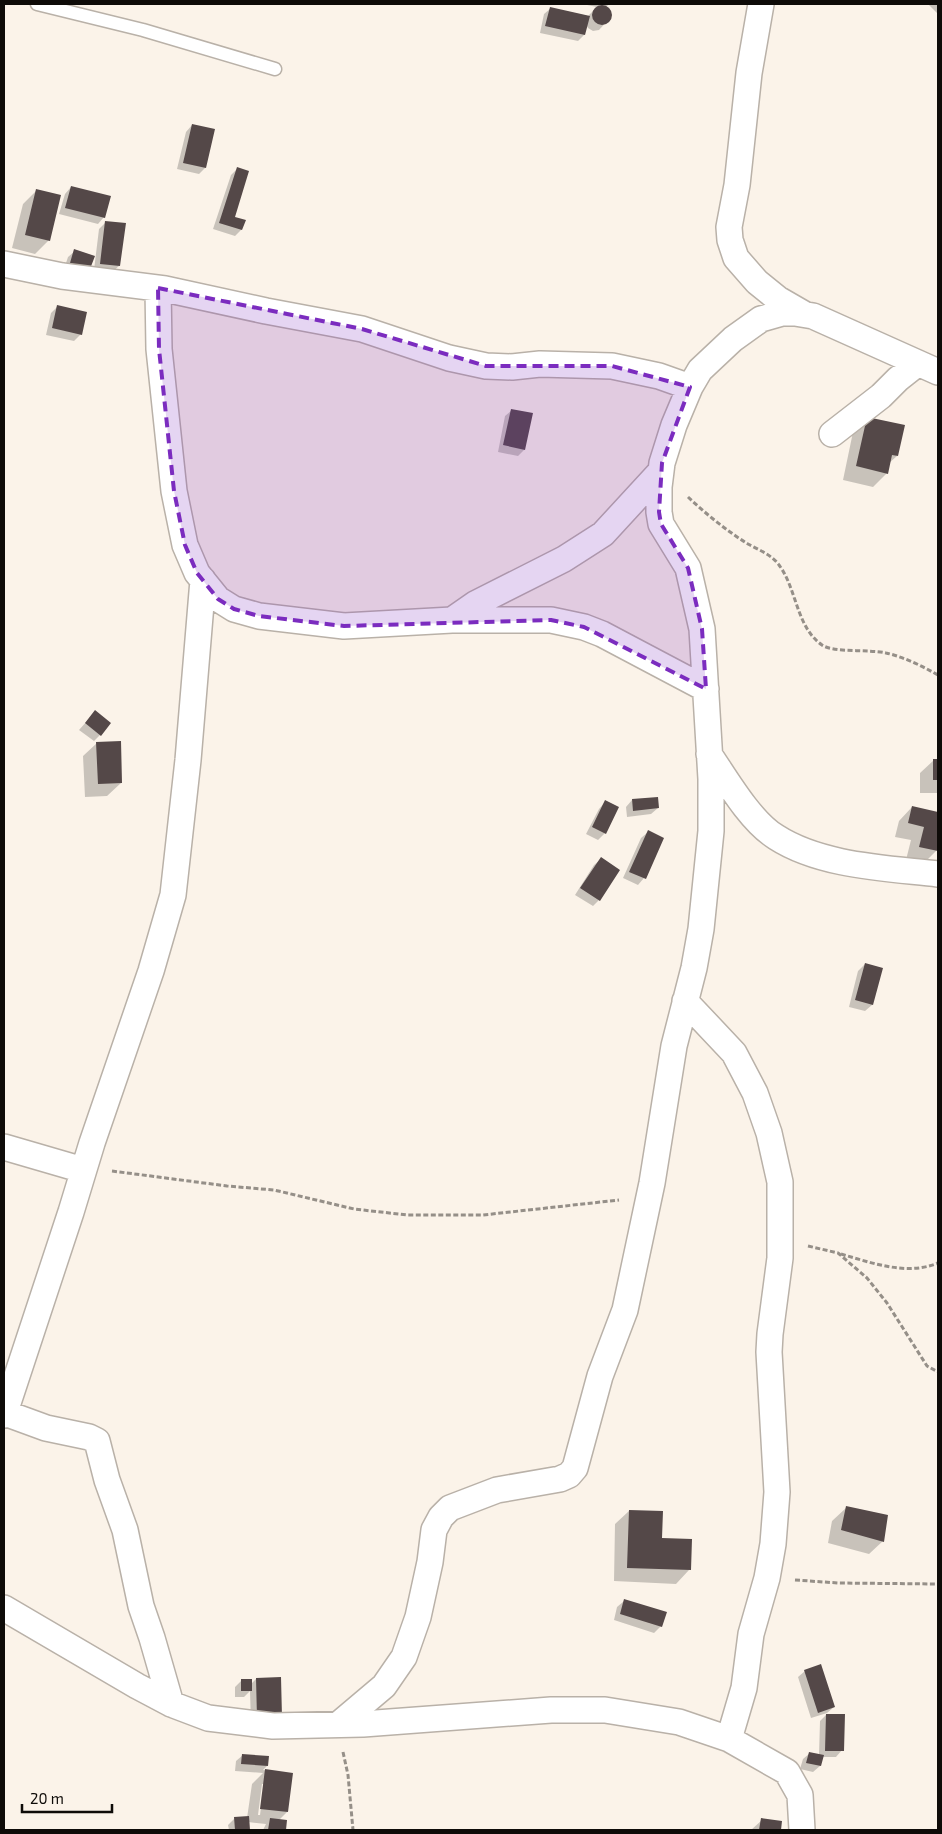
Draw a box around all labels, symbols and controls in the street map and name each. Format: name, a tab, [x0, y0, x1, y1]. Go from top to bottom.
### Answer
scale bar	[22, 1782, 112, 1814]
text: 20 m	[30, 1789, 64, 1807]

